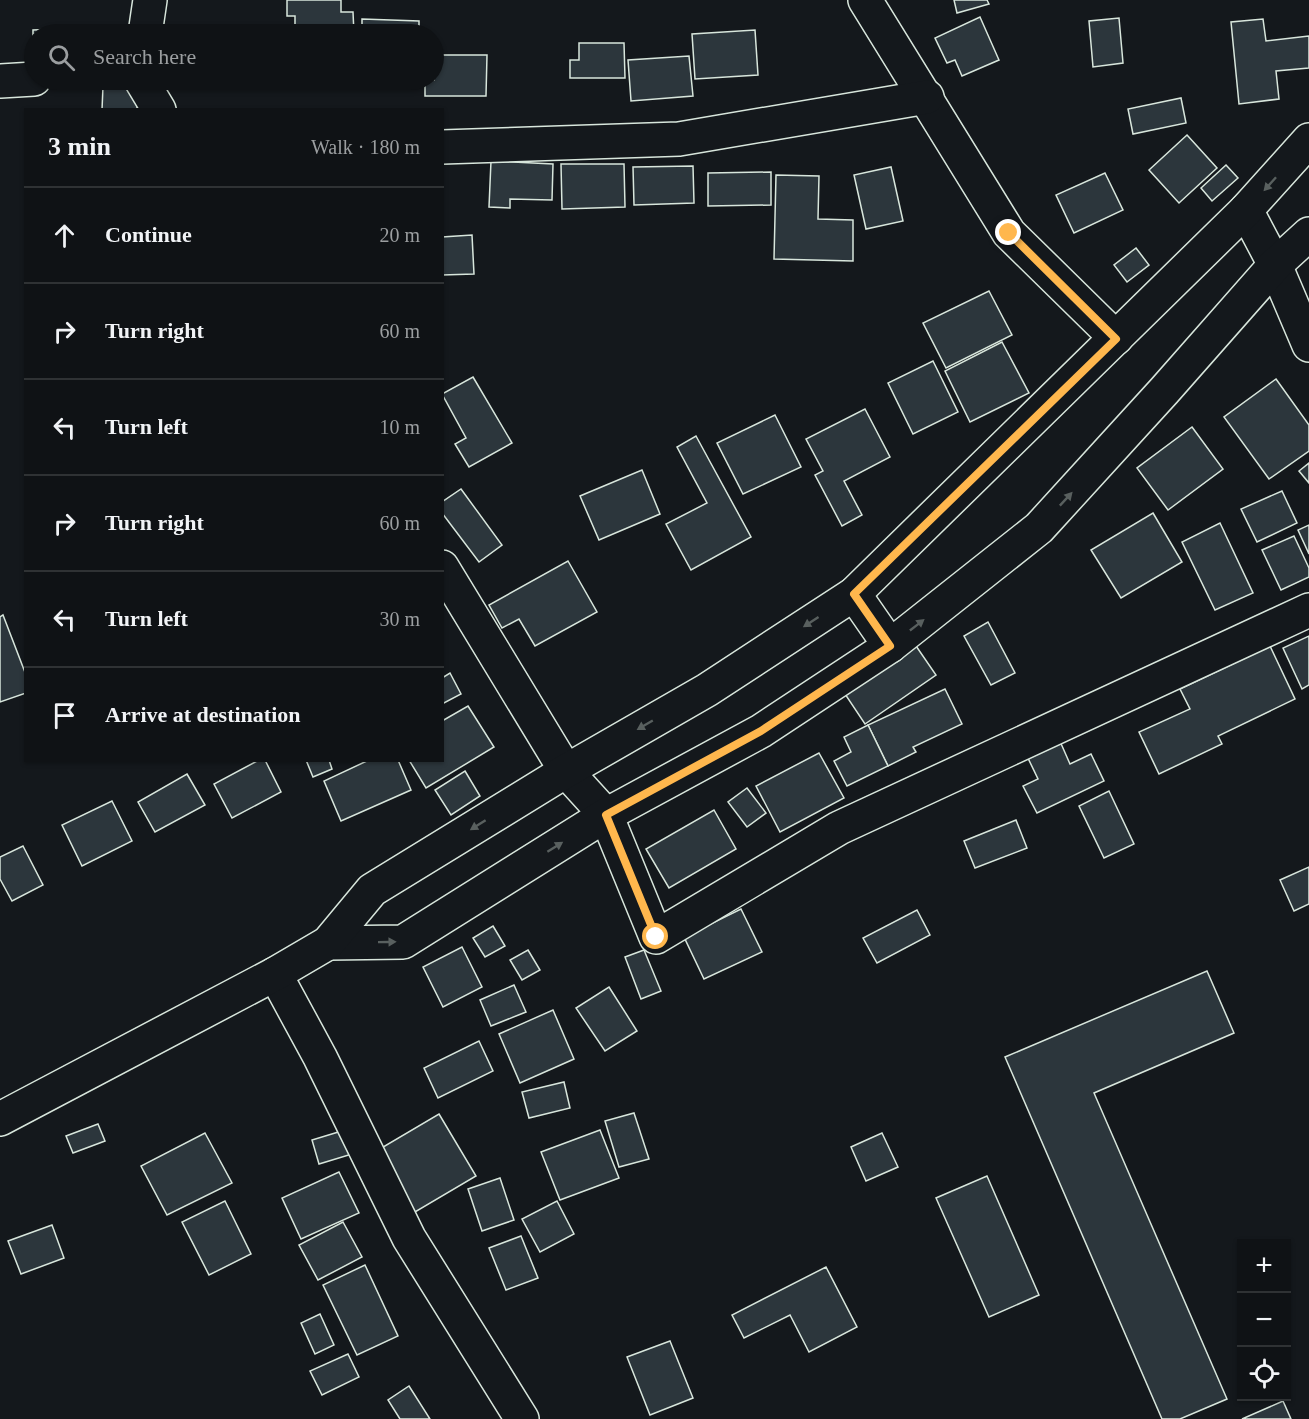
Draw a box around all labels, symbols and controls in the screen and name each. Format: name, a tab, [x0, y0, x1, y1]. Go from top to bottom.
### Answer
search box	[24, 24, 444, 90]
icon: search	[45, 41, 78, 74]
text: Search here	[93, 44, 196, 69]
text: 3 min	[48, 132, 111, 161]
text: Walk · 180 m	[311, 136, 420, 158]
one-way arrow	[1264, 176, 1277, 191]
icon: ahead	[48, 219, 81, 252]
route end	[995, 219, 1021, 245]
text: Continue	[105, 222, 192, 247]
text: 20 m	[379, 224, 420, 246]
icon: right	[48, 315, 81, 348]
text: Turn right	[105, 318, 204, 343]
text: 60 m	[379, 320, 420, 342]
icon: left	[48, 411, 81, 444]
text: Turn left	[105, 414, 188, 439]
text: 10 m	[379, 416, 420, 438]
one-way arrow	[1059, 492, 1072, 507]
icon: right	[48, 507, 81, 540]
text: Turn right	[105, 510, 204, 535]
text: 60 m	[379, 512, 420, 534]
icon: left	[48, 603, 81, 636]
text: Turn left	[105, 606, 188, 631]
text: 30 m	[379, 608, 420, 630]
one-way arrow	[803, 616, 819, 627]
one-way arrow	[909, 618, 925, 631]
icon: arrive	[48, 699, 81, 732]
text: Arrive at destination	[105, 702, 301, 727]
one-way arrow	[636, 720, 653, 730]
one-way arrow	[470, 819, 486, 830]
one-way arrow	[546, 842, 563, 853]
route start	[642, 923, 668, 949]
one-way arrow	[377, 937, 396, 947]
map controls	[1237, 1239, 1291, 1401]
button: +	[1237, 1239, 1291, 1293]
button: −	[1237, 1293, 1291, 1347]
button: locate	[1237, 1347, 1291, 1401]

